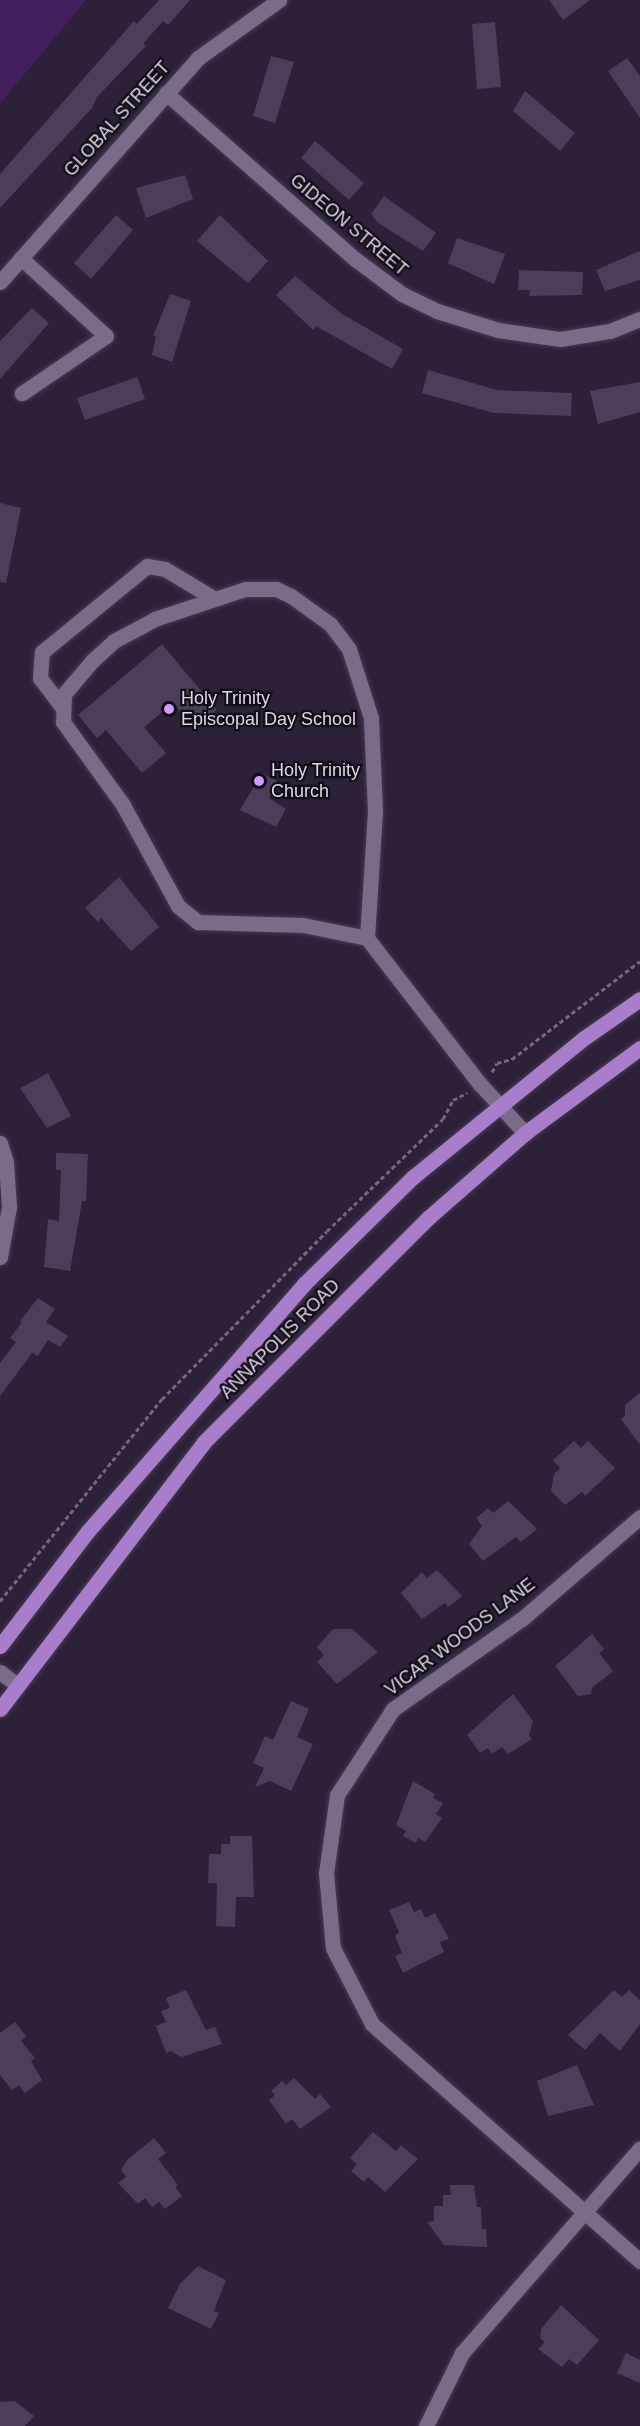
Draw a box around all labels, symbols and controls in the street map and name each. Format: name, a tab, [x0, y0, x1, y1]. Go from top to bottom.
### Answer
street label: GLOBAL STREET	[59, 57, 175, 181]
street label: GIDEON STREET	[286, 169, 412, 281]
place label: Holy Trinity Episcopal Day School	[181, 688, 356, 730]
marker: Holy Trinity Episcopal Day School	[162, 702, 176, 716]
place label: Holy Trinity Church	[271, 760, 360, 802]
marker: Holy Trinity Church	[252, 774, 266, 788]
street label: ANNAPOLIS ROAD	[216, 1275, 344, 1403]
street label: VICAR WOODS LANE	[381, 1574, 539, 1700]

